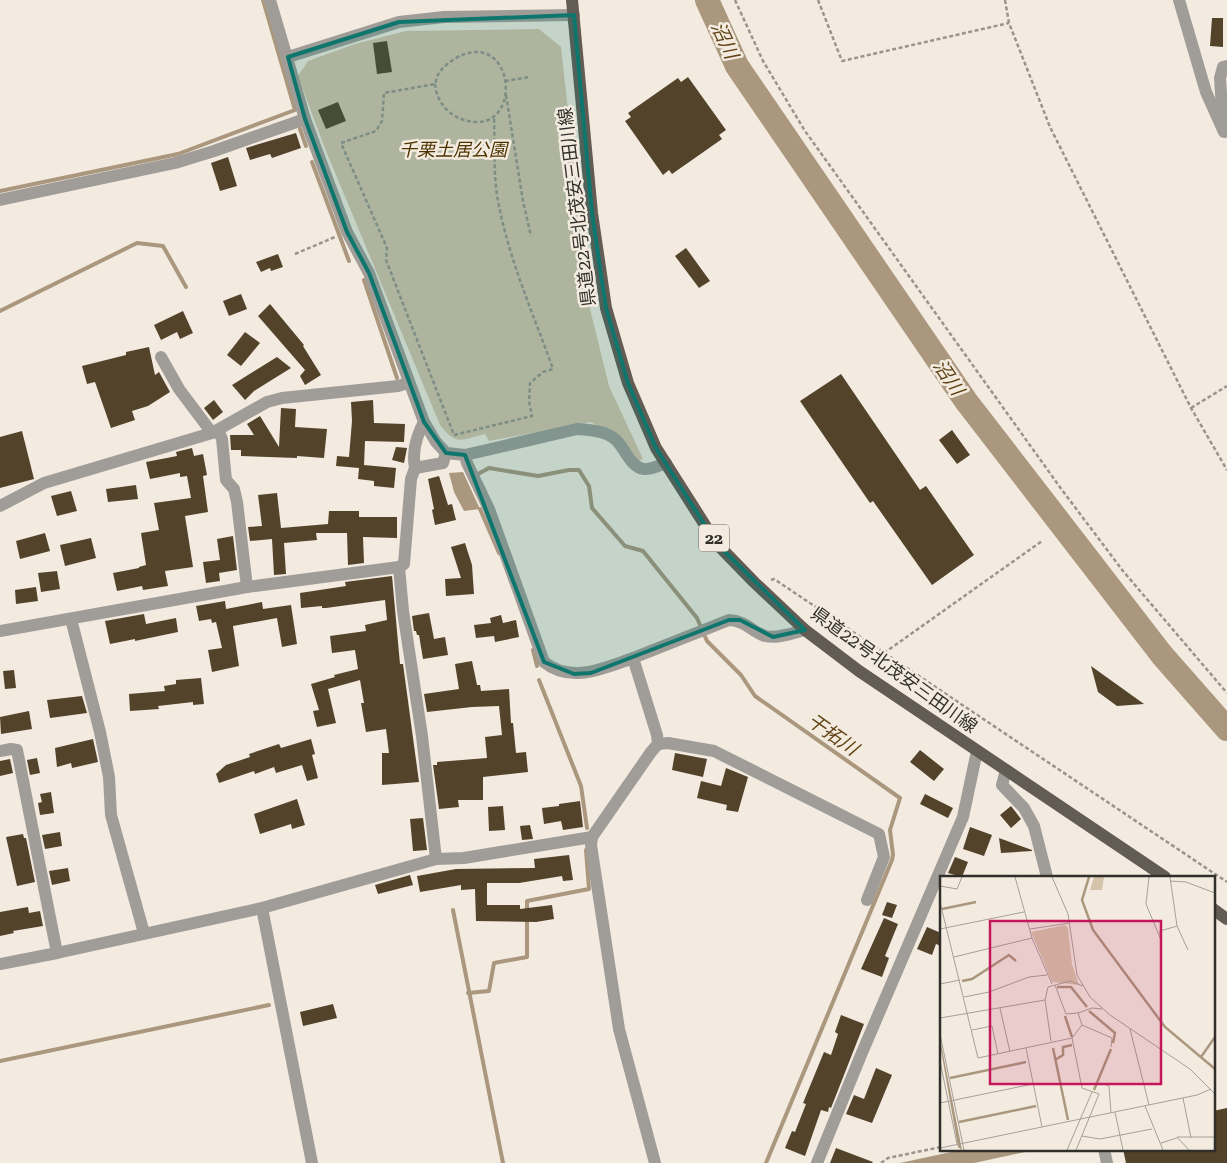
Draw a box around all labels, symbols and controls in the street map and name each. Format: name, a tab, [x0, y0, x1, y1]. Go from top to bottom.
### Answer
water label: 沼川	[706, 18, 744, 64]
street label: 県道22号北茂安三田川線	[554, 106, 599, 308]
park label: 千栗土居公園	[399, 139, 510, 160]
water label: 沼川	[928, 355, 970, 401]
road number: 22	[699, 524, 729, 552]
street label: 県道22号北茂安三田川線	[807, 602, 981, 737]
water label: 干拓川	[803, 709, 864, 761]
inset map	[940, 876, 1214, 1150]

